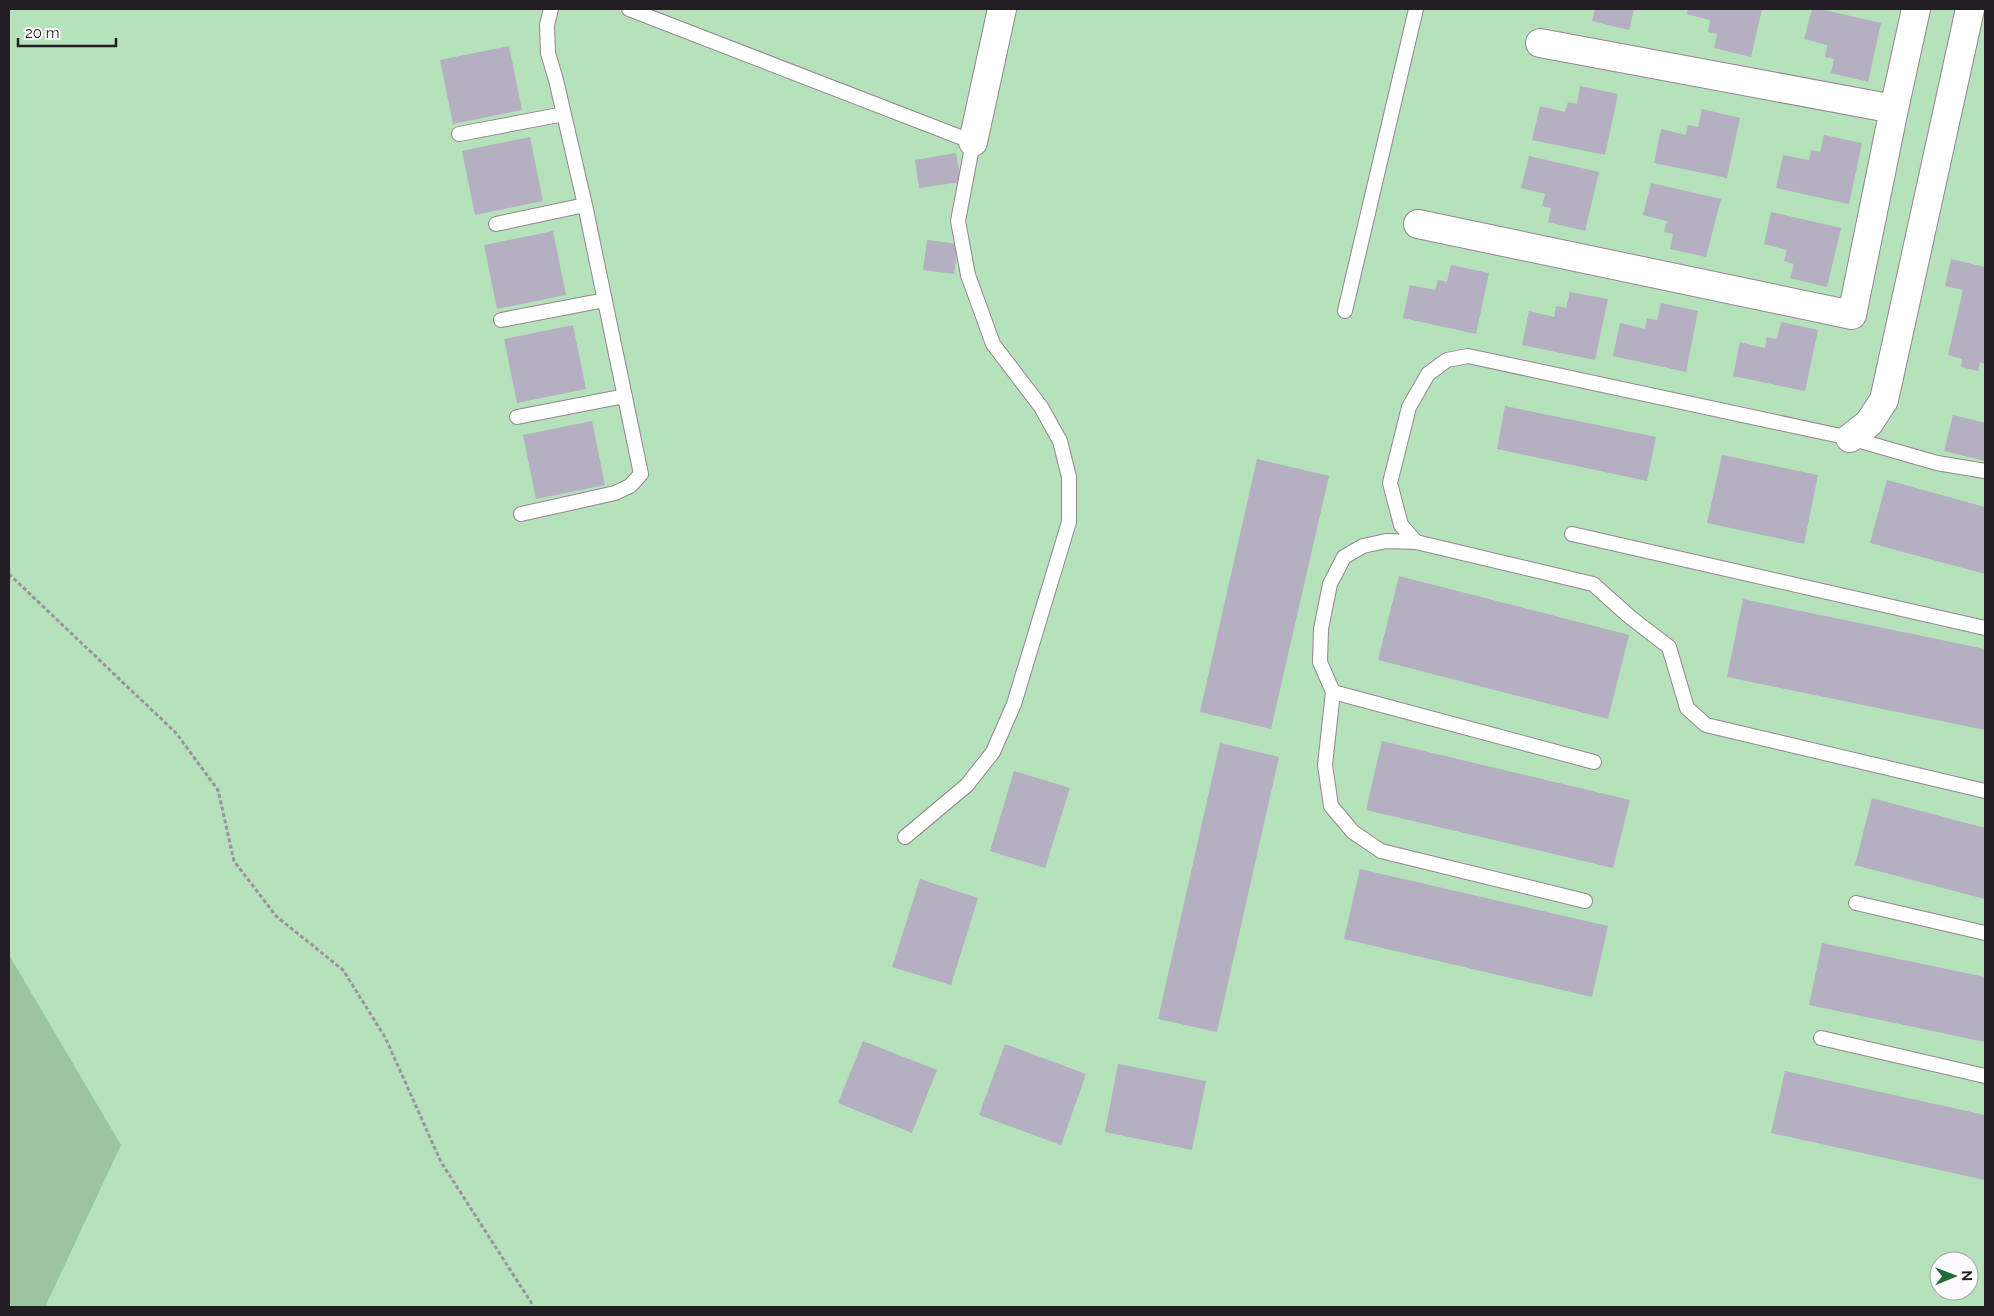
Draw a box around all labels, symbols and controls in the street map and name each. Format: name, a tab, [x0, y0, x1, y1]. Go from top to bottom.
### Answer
scale bar	[18, 15, 115, 47]
text: 20 m	[25, 24, 60, 42]
north arrow	[1929, 1251, 1979, 1301]
text: N	[1959, 1270, 1975, 1281]

